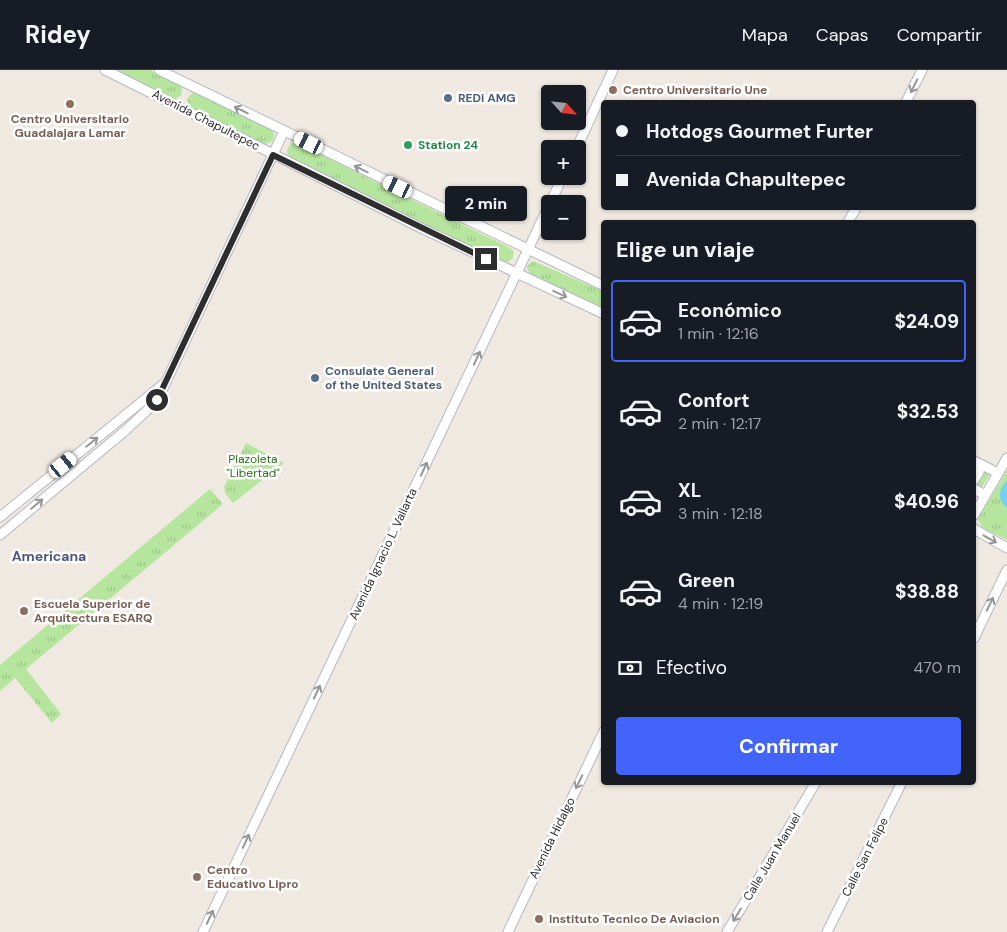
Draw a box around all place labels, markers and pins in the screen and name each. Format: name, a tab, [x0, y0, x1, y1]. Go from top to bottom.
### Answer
place label: Centro Universitario Une	[623, 82, 767, 98]
marker: Centro Universitario Une	[607, 84, 619, 96]
place label: REDi AMG	[458, 90, 516, 106]
marker: REDi AMG	[442, 92, 454, 104]
marker: Centro Universitario Guadalajara Lamar	[64, 98, 76, 110]
place label: Centro Universitario Guadalajara Lamar	[11, 111, 129, 141]
place label: Station 24	[418, 137, 478, 153]
marker: Station 24	[402, 139, 414, 151]
place label: Consulate General of the United States	[325, 363, 442, 393]
marker: Consulate General of the United States	[309, 372, 321, 384]
place label: Escuela Superior de Arquitectura ESARQ	[34, 596, 152, 626]
marker: Escuela Superior de Arquitectura ESARQ	[18, 605, 30, 617]
place label: Centro Educativo Lipro	[207, 862, 299, 892]
marker: Centro Educativo Lipro	[191, 871, 203, 883]
place label: Instituto Tecnico De Aviacion	[549, 911, 720, 927]
marker: Instituto Tecnico De Aviacion	[533, 913, 545, 925]

